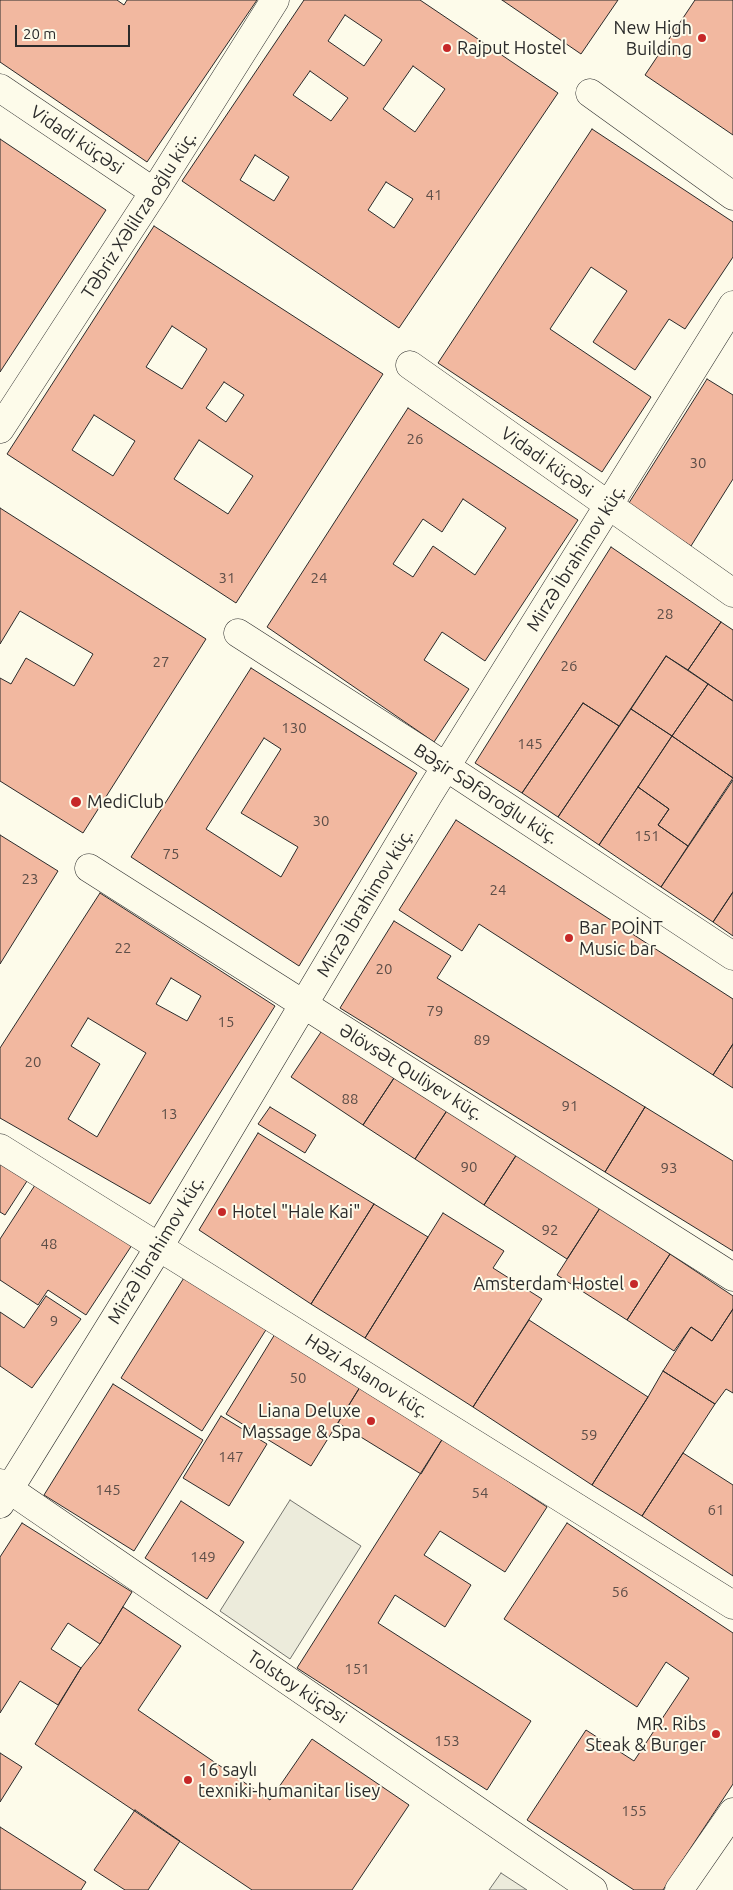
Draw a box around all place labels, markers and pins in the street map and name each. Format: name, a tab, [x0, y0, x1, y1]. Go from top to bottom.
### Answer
place label: New High Building	[614, 17, 692, 59]
marker: New High Building	[696, 32, 708, 44]
place label: Rajput Hostel	[457, 37, 566, 59]
marker: Rajput Hostel	[441, 42, 453, 54]
place label: MediClub	[87, 791, 164, 813]
marker: MediClub	[69, 795, 83, 809]
place label: Bar POİNT Music bar	[579, 917, 663, 960]
marker: Bar POİNT Music bar	[563, 932, 575, 944]
place label: Hotel "Hale Kai"	[232, 1201, 360, 1223]
marker: Hotel "Hale Kai"	[216, 1206, 228, 1218]
place label: Amsterdam Hostel	[473, 1273, 624, 1295]
marker: Amsterdam Hostel	[628, 1278, 640, 1290]
place label: Liana Deluxe Massage & Spa	[242, 1400, 361, 1442]
marker: Liana Deluxe Massage & Spa	[365, 1415, 377, 1427]
place label: MR. Ribs Steak & Burger	[586, 1713, 706, 1756]
marker: MR. Ribs Steak & Burger	[710, 1728, 722, 1740]
place label: 16 saylı texniki-humanitar lisey	[198, 1759, 380, 1802]
marker: 16 saylı texniki-humanitar lisey	[182, 1774, 194, 1786]

